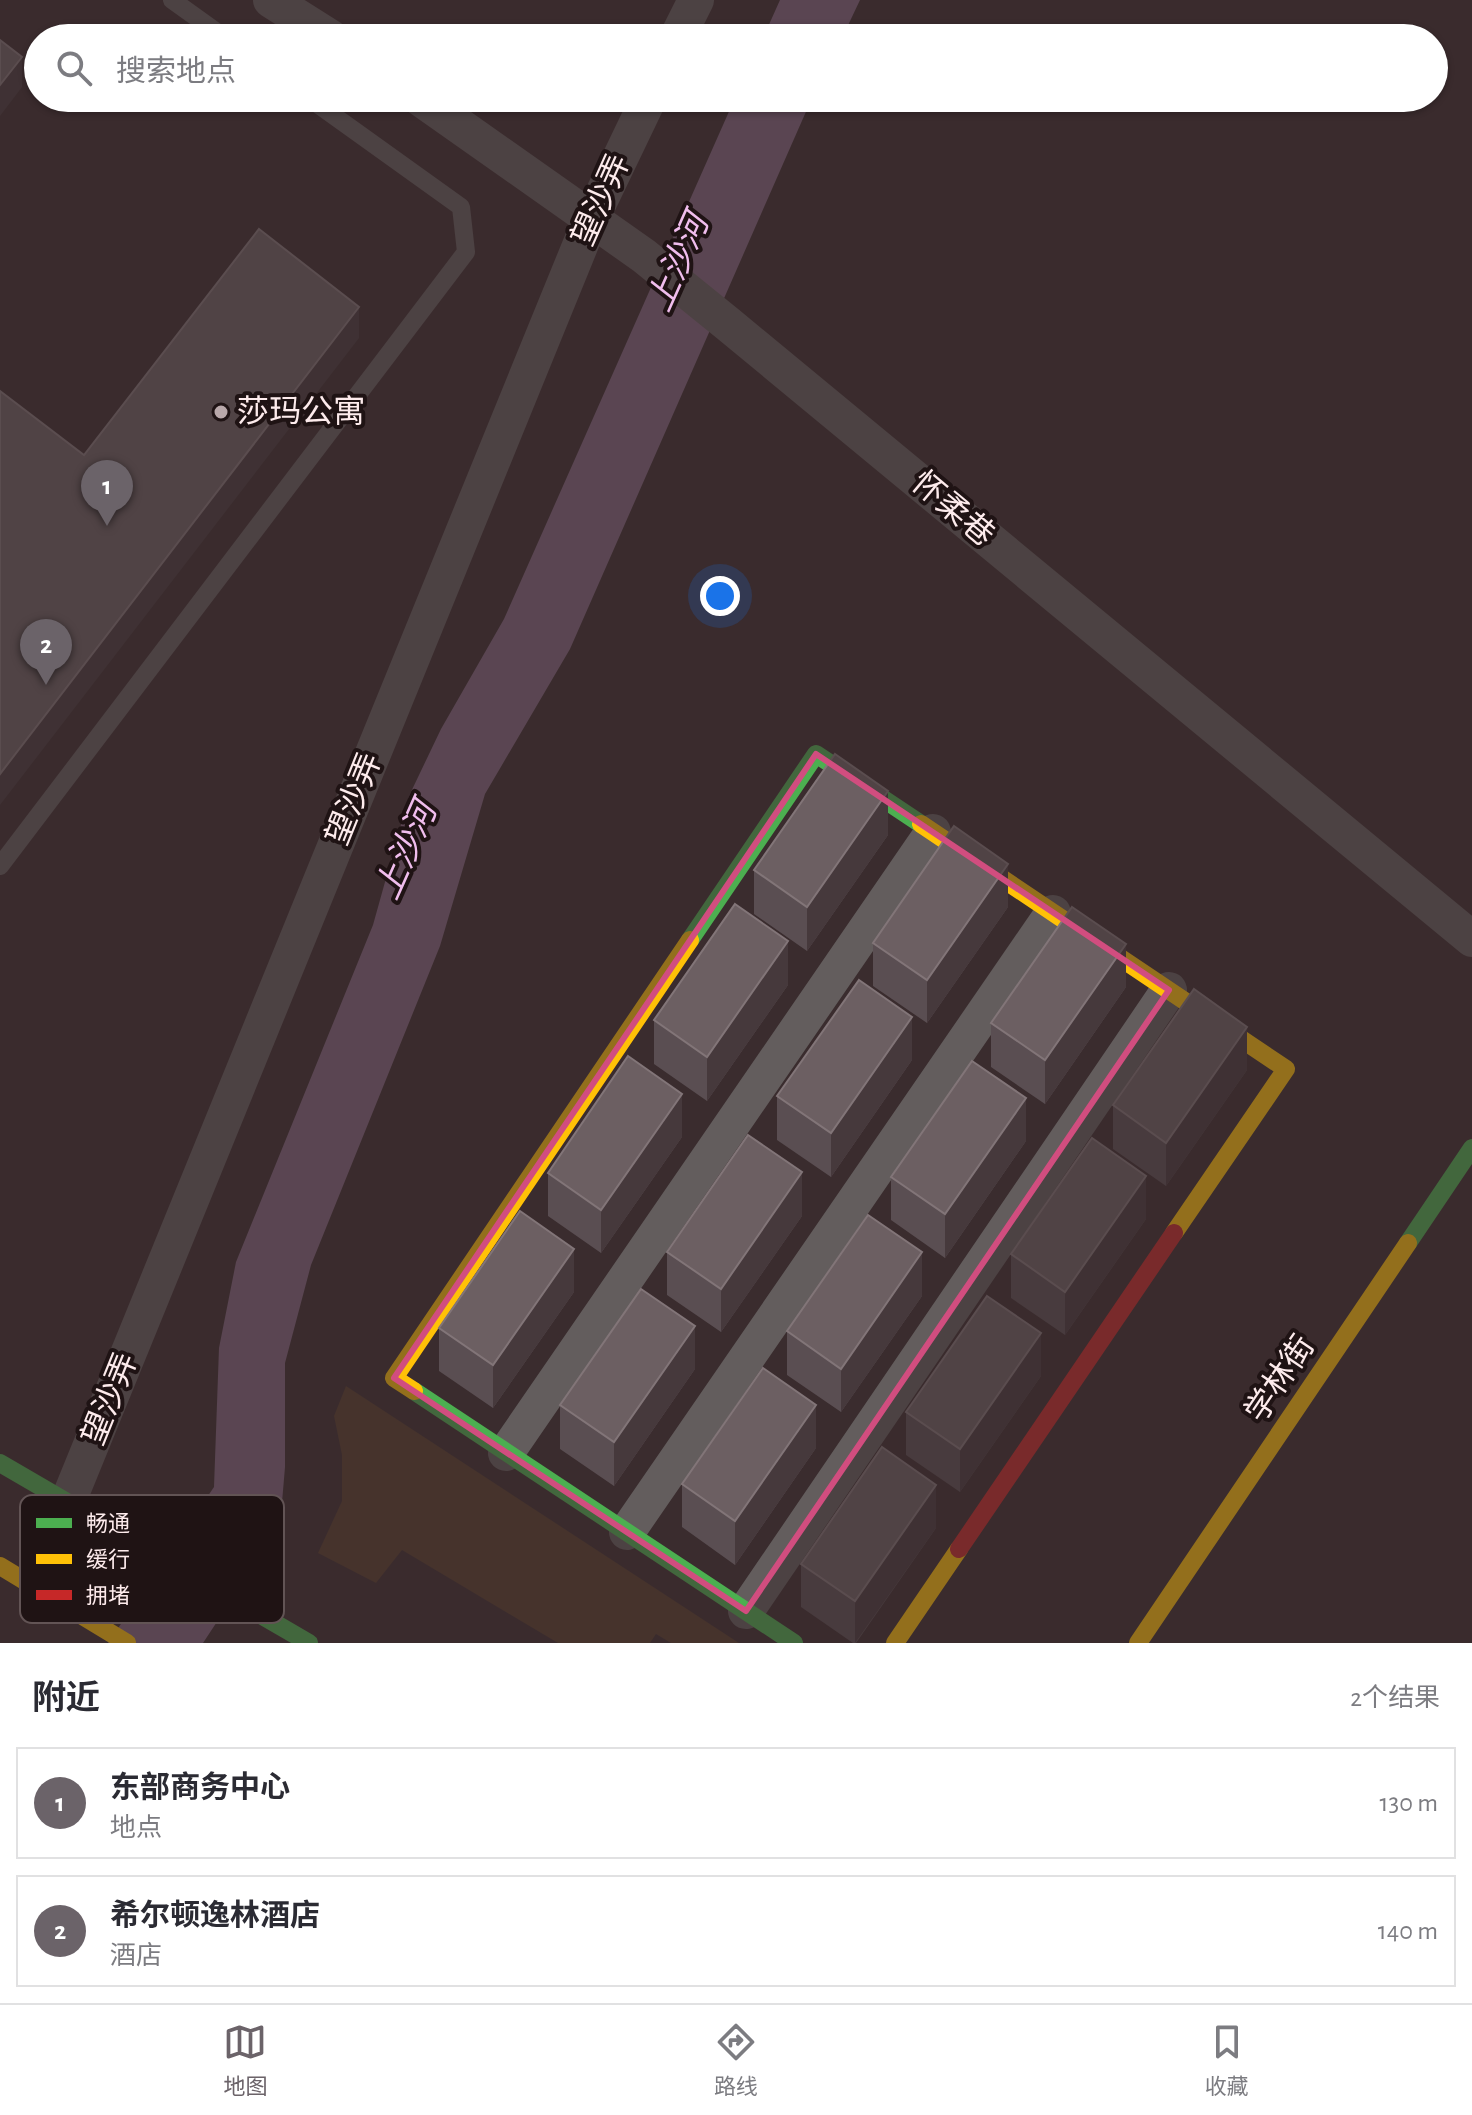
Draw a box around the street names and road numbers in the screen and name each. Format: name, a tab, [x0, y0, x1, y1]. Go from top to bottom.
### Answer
street label: 望沙弄	[566, 149, 635, 250]
street label: 怀柔巷	[906, 465, 1001, 552]
street label: 望沙弄	[320, 748, 387, 850]
street label: 学林街	[1239, 1330, 1320, 1428]
street label: 望沙弄	[76, 1348, 143, 1450]

